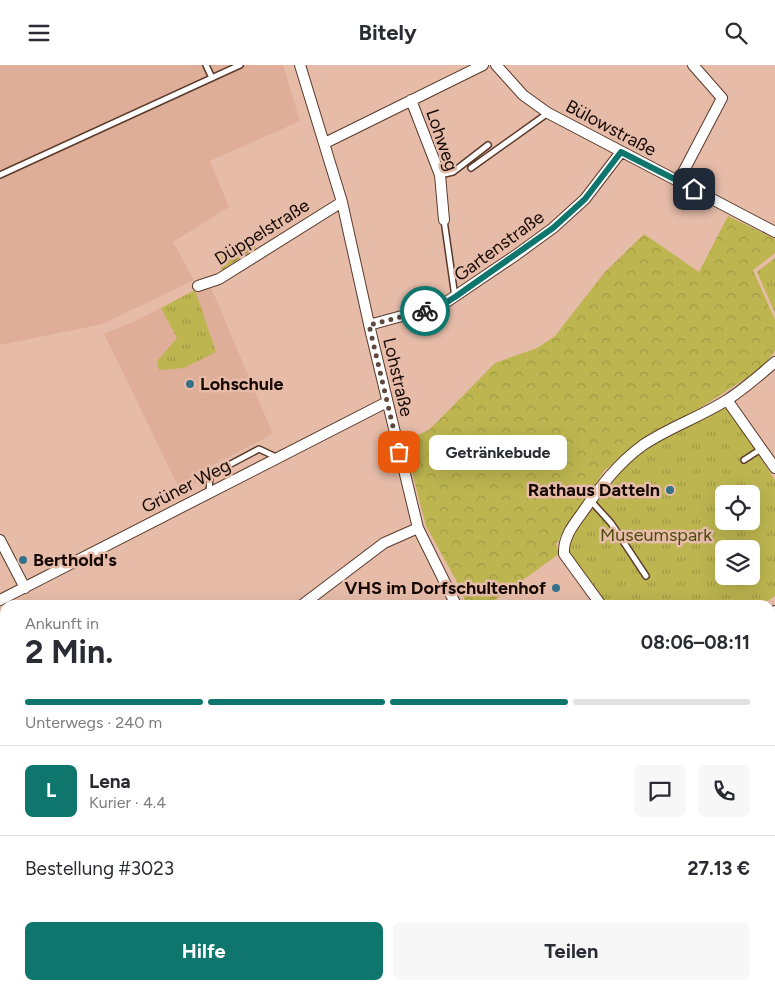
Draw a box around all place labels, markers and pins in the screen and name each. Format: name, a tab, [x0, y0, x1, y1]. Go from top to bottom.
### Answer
pin	[673, 168, 715, 210]
place label: Lohschule	[200, 373, 284, 395]
marker: Lohschule	[184, 378, 196, 390]
pin	[378, 431, 420, 473]
callout: Getränkebude	[429, 435, 566, 469]
place label: Rathaus Datteln	[528, 479, 660, 501]
marker: Rathaus Datteln	[664, 484, 676, 496]
place label: Berthold's	[33, 549, 117, 571]
marker: Berthold's	[17, 554, 29, 566]
place label: VHS im Dorfschultenhof	[344, 577, 547, 599]
marker: VHS im Dorfschultenhof	[550, 582, 562, 594]

